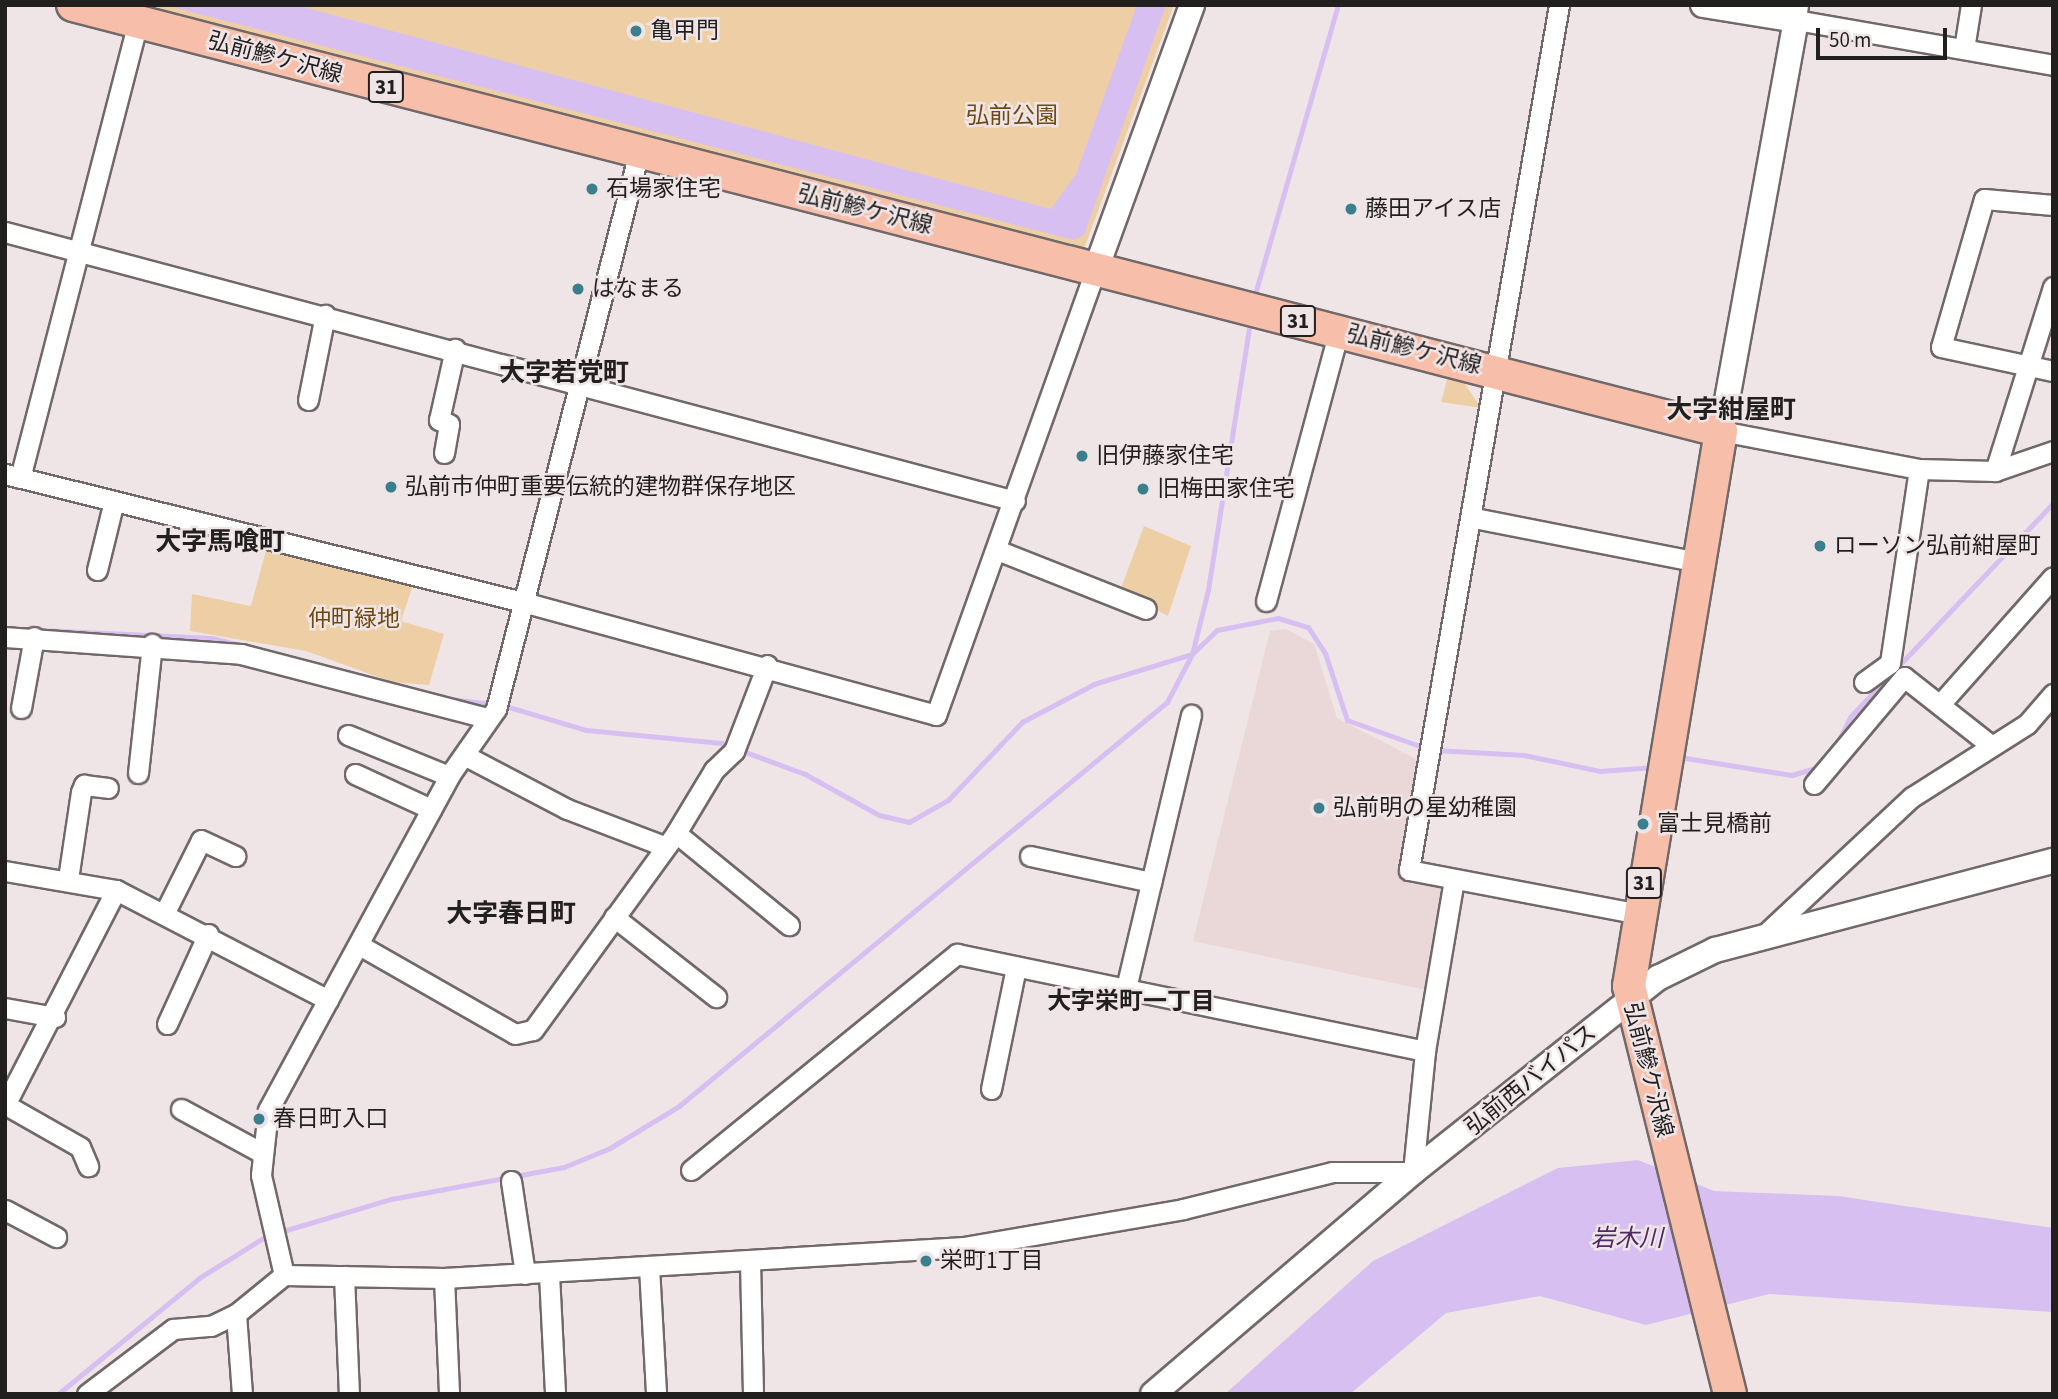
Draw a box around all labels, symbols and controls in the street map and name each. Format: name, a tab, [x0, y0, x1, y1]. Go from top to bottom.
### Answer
scale bar	[1820, 14, 1951, 58]
place label: 亀甲門	[650, 17, 719, 45]
marker: 亀甲門	[628, 23, 644, 39]
text: 50 m	[1829, 25, 1871, 55]
street label: 弘前鰺ケ沢線	[205, 27, 345, 89]
road number: 31	[367, 70, 405, 104]
park label: 弘前公園	[966, 102, 1058, 130]
place label: 石場家住宅	[606, 175, 721, 203]
street label: 弘前鰺ケ沢線	[795, 180, 935, 240]
marker: 石場家住宅	[584, 181, 600, 197]
place label: 藤田アイス店	[1365, 195, 1503, 223]
marker: 藤田アイス店	[1343, 201, 1359, 217]
place label: はなまる	[592, 275, 684, 303]
marker: はなまる	[570, 281, 586, 297]
road number: 31	[1279, 304, 1317, 338]
street label: 弘前鰺ケ沢線	[1344, 320, 1484, 380]
district label: 大字若党町	[499, 357, 629, 389]
district label: 大字紺屋町	[1666, 394, 1796, 426]
place label: 旧伊藤家住宅	[1096, 442, 1234, 470]
marker: 旧伊藤家住宅	[1074, 448, 1090, 464]
place label: 弘前市仲町重要伝統的建物群保存地区	[405, 473, 796, 501]
place label: 旧梅田家住宅	[1157, 475, 1295, 503]
marker: 弘前市仲町重要伝統的建物群保存地区	[383, 479, 399, 495]
marker: 旧梅田家住宅	[1135, 481, 1151, 497]
district label: 大字馬喰町	[155, 526, 285, 558]
place label: ローソン弘前紺屋町	[1834, 532, 2041, 560]
marker: ローソン弘前紺屋町	[1812, 538, 1828, 554]
park label: 仲町緑地	[308, 605, 400, 633]
place label: 弘前明の星幼稚園	[1333, 794, 1517, 822]
marker: 弘前明の星幼稚園	[1311, 800, 1327, 816]
place label: 富士見橋前	[1657, 810, 1772, 838]
marker: 富士見橋前	[1635, 816, 1651, 832]
road number: 31	[1625, 866, 1663, 900]
district label: 大字春日町	[446, 898, 576, 930]
district label: 大字栄町一丁目	[1047, 988, 1215, 1016]
street label: 弘前鰺ケ沢線	[1618, 1000, 1678, 1140]
street label: 弘前西バイパス	[1460, 1019, 1602, 1141]
place label: 春日町入口	[273, 1105, 388, 1133]
marker: 春日町入口	[251, 1111, 267, 1127]
water label: 岩木川	[1591, 1225, 1663, 1253]
place label: 栄町1丁目	[940, 1247, 1043, 1275]
marker: 栄町1丁目	[918, 1253, 934, 1269]

